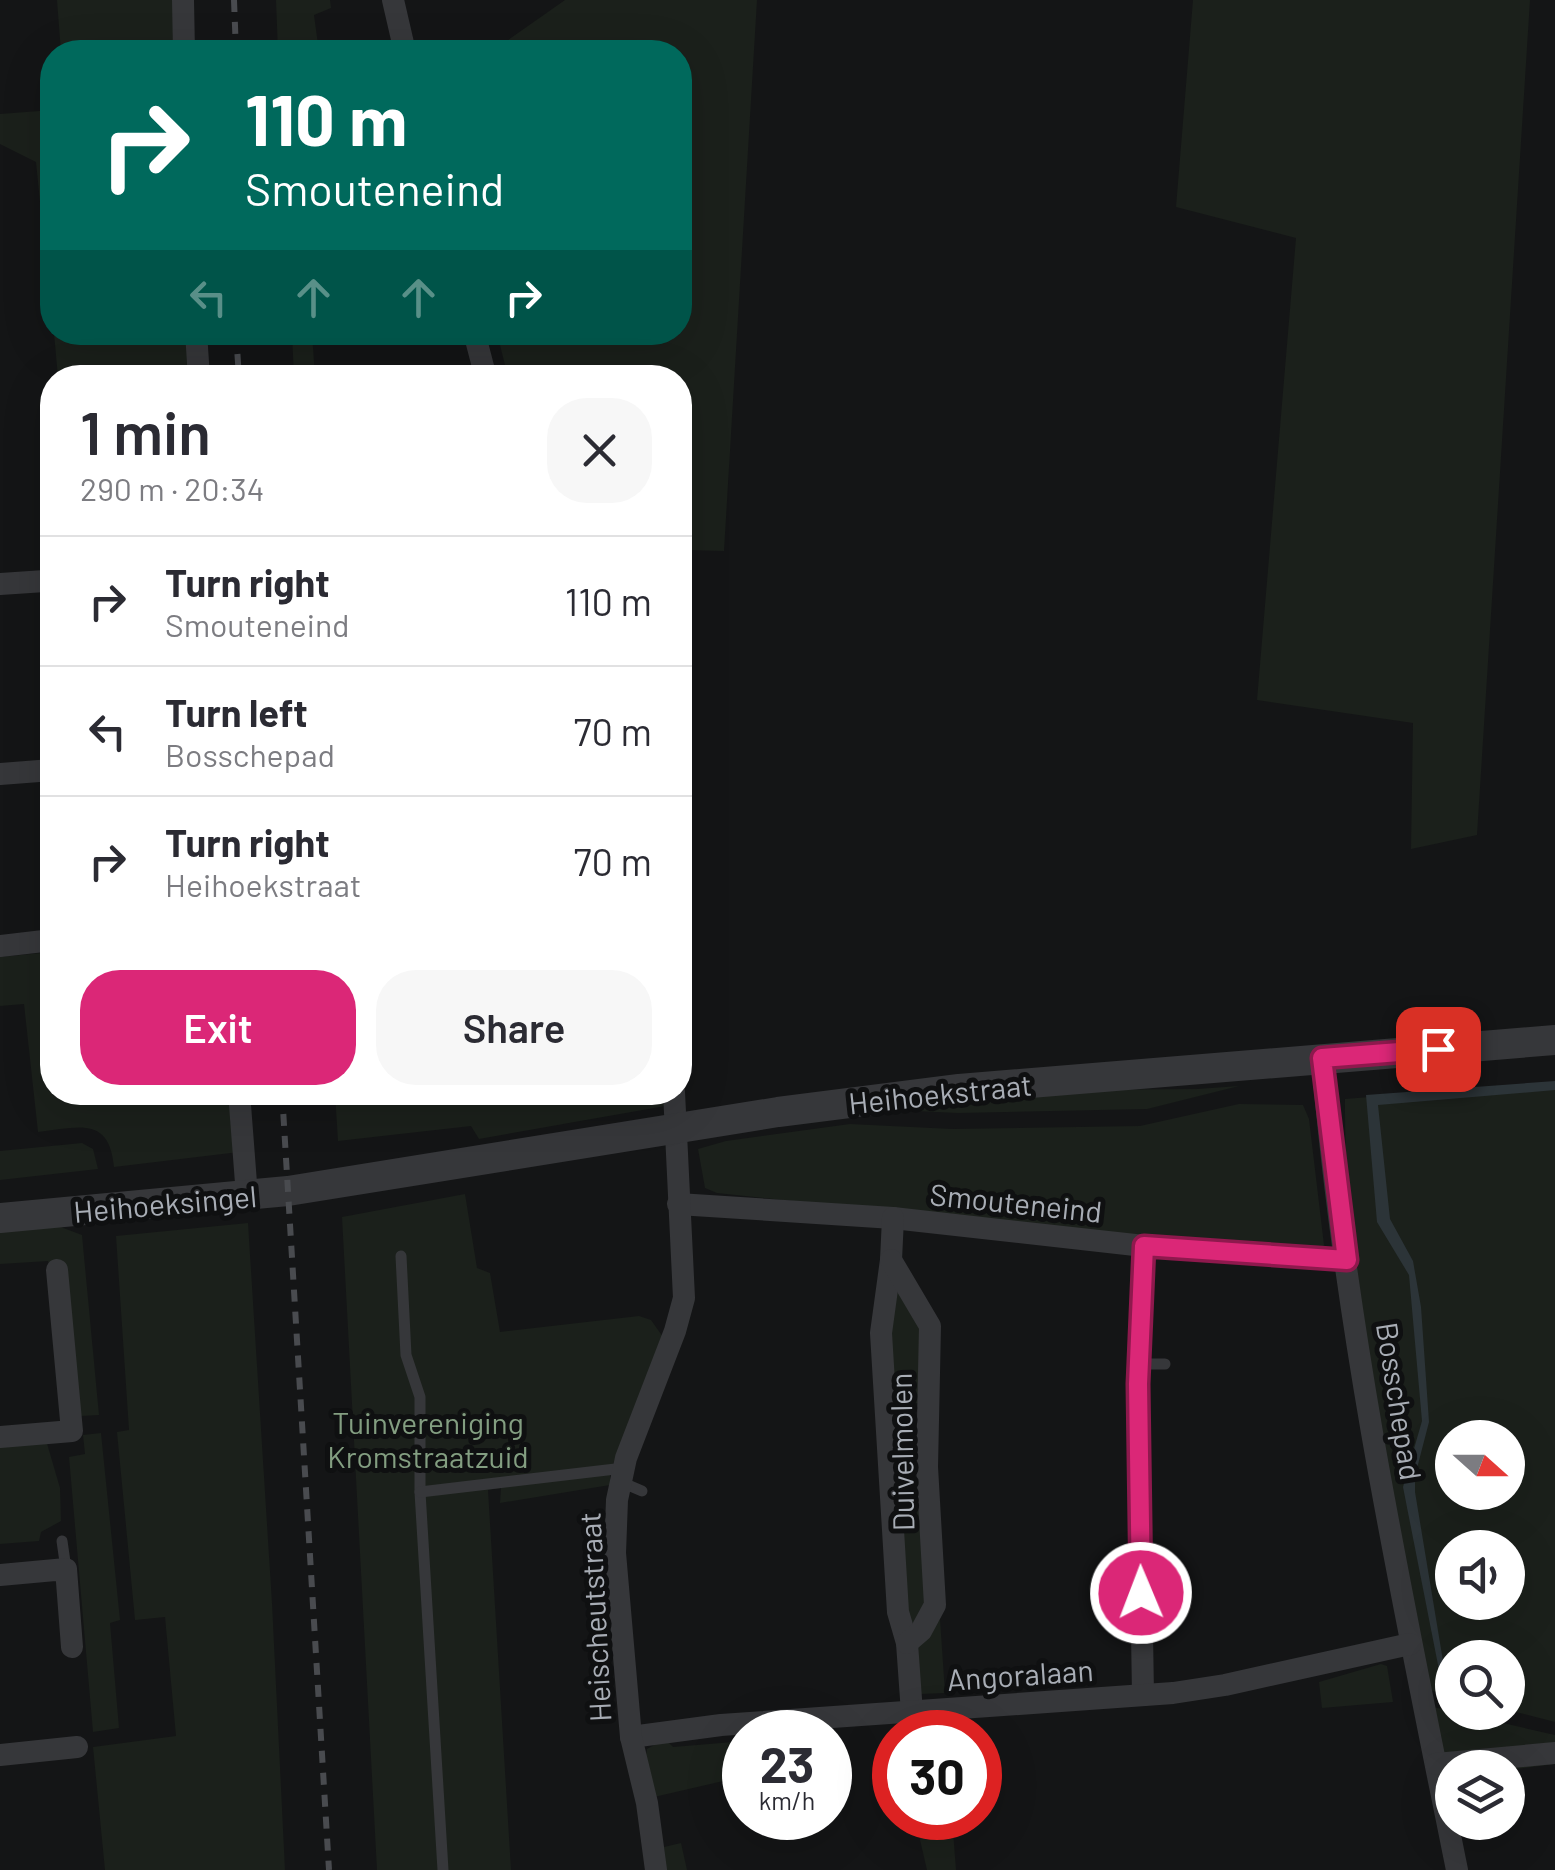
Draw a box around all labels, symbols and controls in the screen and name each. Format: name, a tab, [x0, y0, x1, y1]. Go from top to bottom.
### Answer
text: 110 m	[245, 76, 407, 160]
icon: right	[80, 80, 210, 210]
text: Smouteneind	[245, 161, 504, 215]
icon: left	[181, 270, 236, 325]
icon: ahead	[286, 270, 341, 325]
icon: ahead	[391, 270, 446, 325]
icon: right	[496, 270, 551, 325]
text: 1 min	[80, 395, 211, 467]
button: close	[547, 398, 652, 503]
text: 290 m · 20:34	[80, 469, 264, 507]
text: Turn right	[165, 559, 330, 605]
icon: right	[80, 574, 135, 629]
text: 110 m	[565, 578, 652, 624]
text: Smouteneind	[165, 605, 349, 643]
text: Turn left	[165, 689, 308, 735]
icon: left	[80, 704, 135, 759]
text: 70 m	[574, 708, 652, 754]
text: Bosschepad	[165, 735, 335, 773]
text: Turn right	[165, 819, 330, 865]
icon: right	[80, 834, 135, 889]
text: 70 m	[574, 838, 652, 884]
text: Heihoekstraat	[165, 865, 361, 903]
button: Exit	[80, 970, 356, 1085]
button: Share	[376, 970, 652, 1085]
pin	[1396, 1007, 1481, 1092]
icon: arrive	[1411, 1022, 1466, 1077]
street label: Heihoekstraat	[847, 1065, 1033, 1121]
street label: Smouteneind	[928, 1175, 1104, 1229]
street label: Heihoeksingel	[72, 1177, 258, 1229]
street label: Bosschepad	[1370, 1319, 1430, 1483]
street label: Duivelmolen	[882, 1372, 920, 1532]
park label: Tuinvereniging Kromstraatzuid	[327, 1404, 529, 1474]
north arrow	[1435, 1420, 1525, 1510]
map controls	[1435, 1420, 1525, 1840]
street label: Heischeutstraat	[571, 1511, 617, 1723]
button: sound	[1435, 1530, 1525, 1620]
position arrow	[1089, 1541, 1193, 1645]
button: search	[1435, 1640, 1525, 1730]
street label: Angoralaan	[946, 1651, 1094, 1697]
speed limit sign: 30	[872, 1710, 1002, 1840]
text: 23	[760, 1733, 814, 1793]
button: layers	[1435, 1750, 1525, 1840]
text: km/h	[759, 1785, 815, 1815]

